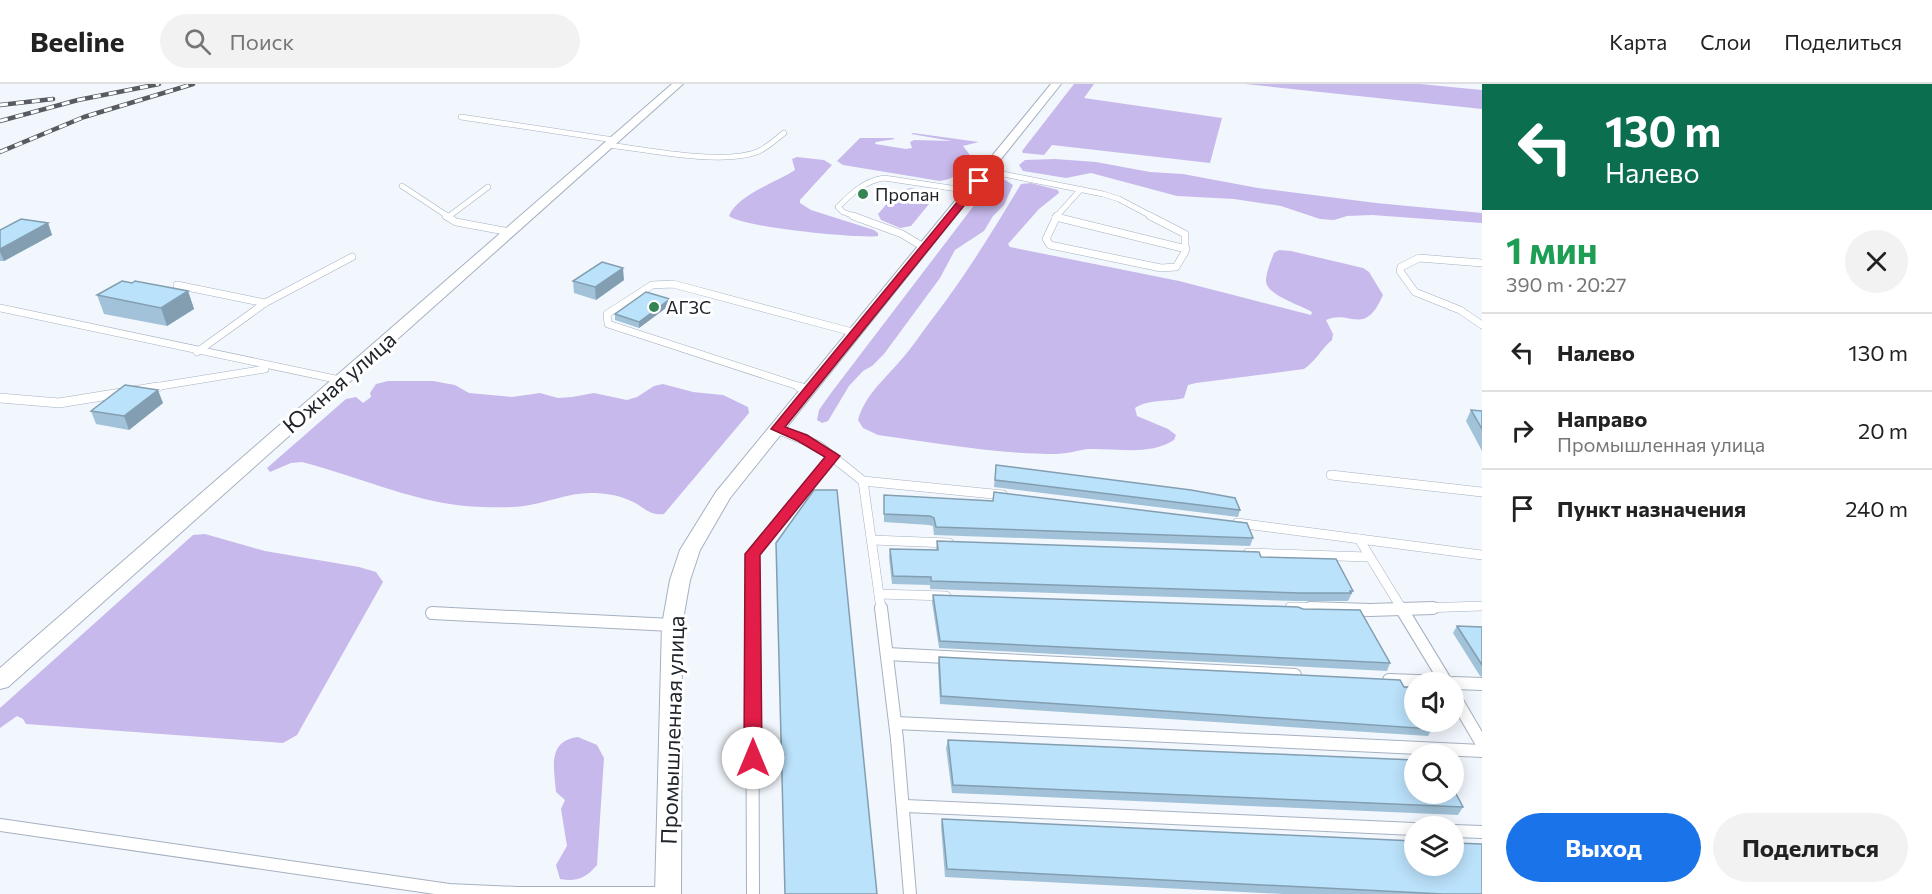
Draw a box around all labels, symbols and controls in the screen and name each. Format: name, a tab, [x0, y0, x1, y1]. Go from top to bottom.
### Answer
search box	[160, 14, 580, 68]
text: Beeline	[30, 24, 124, 58]
icon: search	[181, 25, 214, 58]
text: Поиск	[229, 28, 294, 55]
text: Карта	[1609, 29, 1667, 54]
text: Слои	[1700, 29, 1751, 54]
text: Поделиться	[1784, 29, 1902, 54]
text: 130 m	[1605, 104, 1721, 156]
icon: left	[1506, 108, 1584, 186]
pin	[953, 155, 1004, 206]
text: Налево	[1605, 156, 1700, 189]
icon: arrive	[962, 164, 995, 197]
place label: Пропан	[875, 183, 940, 205]
marker: Пропан	[856, 187, 870, 201]
text: 1 мин	[1506, 227, 1598, 271]
button: close	[1845, 230, 1908, 293]
text: 390 m · 20:27	[1506, 272, 1627, 296]
place label: АГЗС	[666, 296, 711, 318]
marker: АГЗС	[647, 300, 661, 314]
street label: Южная улица	[277, 326, 401, 438]
icon: left	[1506, 336, 1539, 369]
text: Налево	[1557, 339, 1635, 366]
text: 130 m	[1848, 339, 1908, 366]
text: Направо	[1557, 405, 1647, 432]
icon: right	[1506, 414, 1539, 447]
text: 20 m	[1858, 417, 1908, 444]
text: Промышленная улица	[1557, 432, 1765, 456]
icon: arrive	[1506, 492, 1539, 525]
text: Пункт назначения	[1557, 495, 1746, 522]
text: 240 m	[1845, 495, 1908, 522]
street label: Промышленная улица	[655, 615, 689, 845]
map controls	[1404, 672, 1464, 876]
button: sound	[1404, 672, 1464, 732]
position arrow	[721, 726, 785, 790]
button: search	[1404, 744, 1464, 804]
button: Выход	[1506, 813, 1701, 882]
button: Поделиться	[1713, 813, 1908, 882]
button: layers	[1404, 816, 1464, 876]

